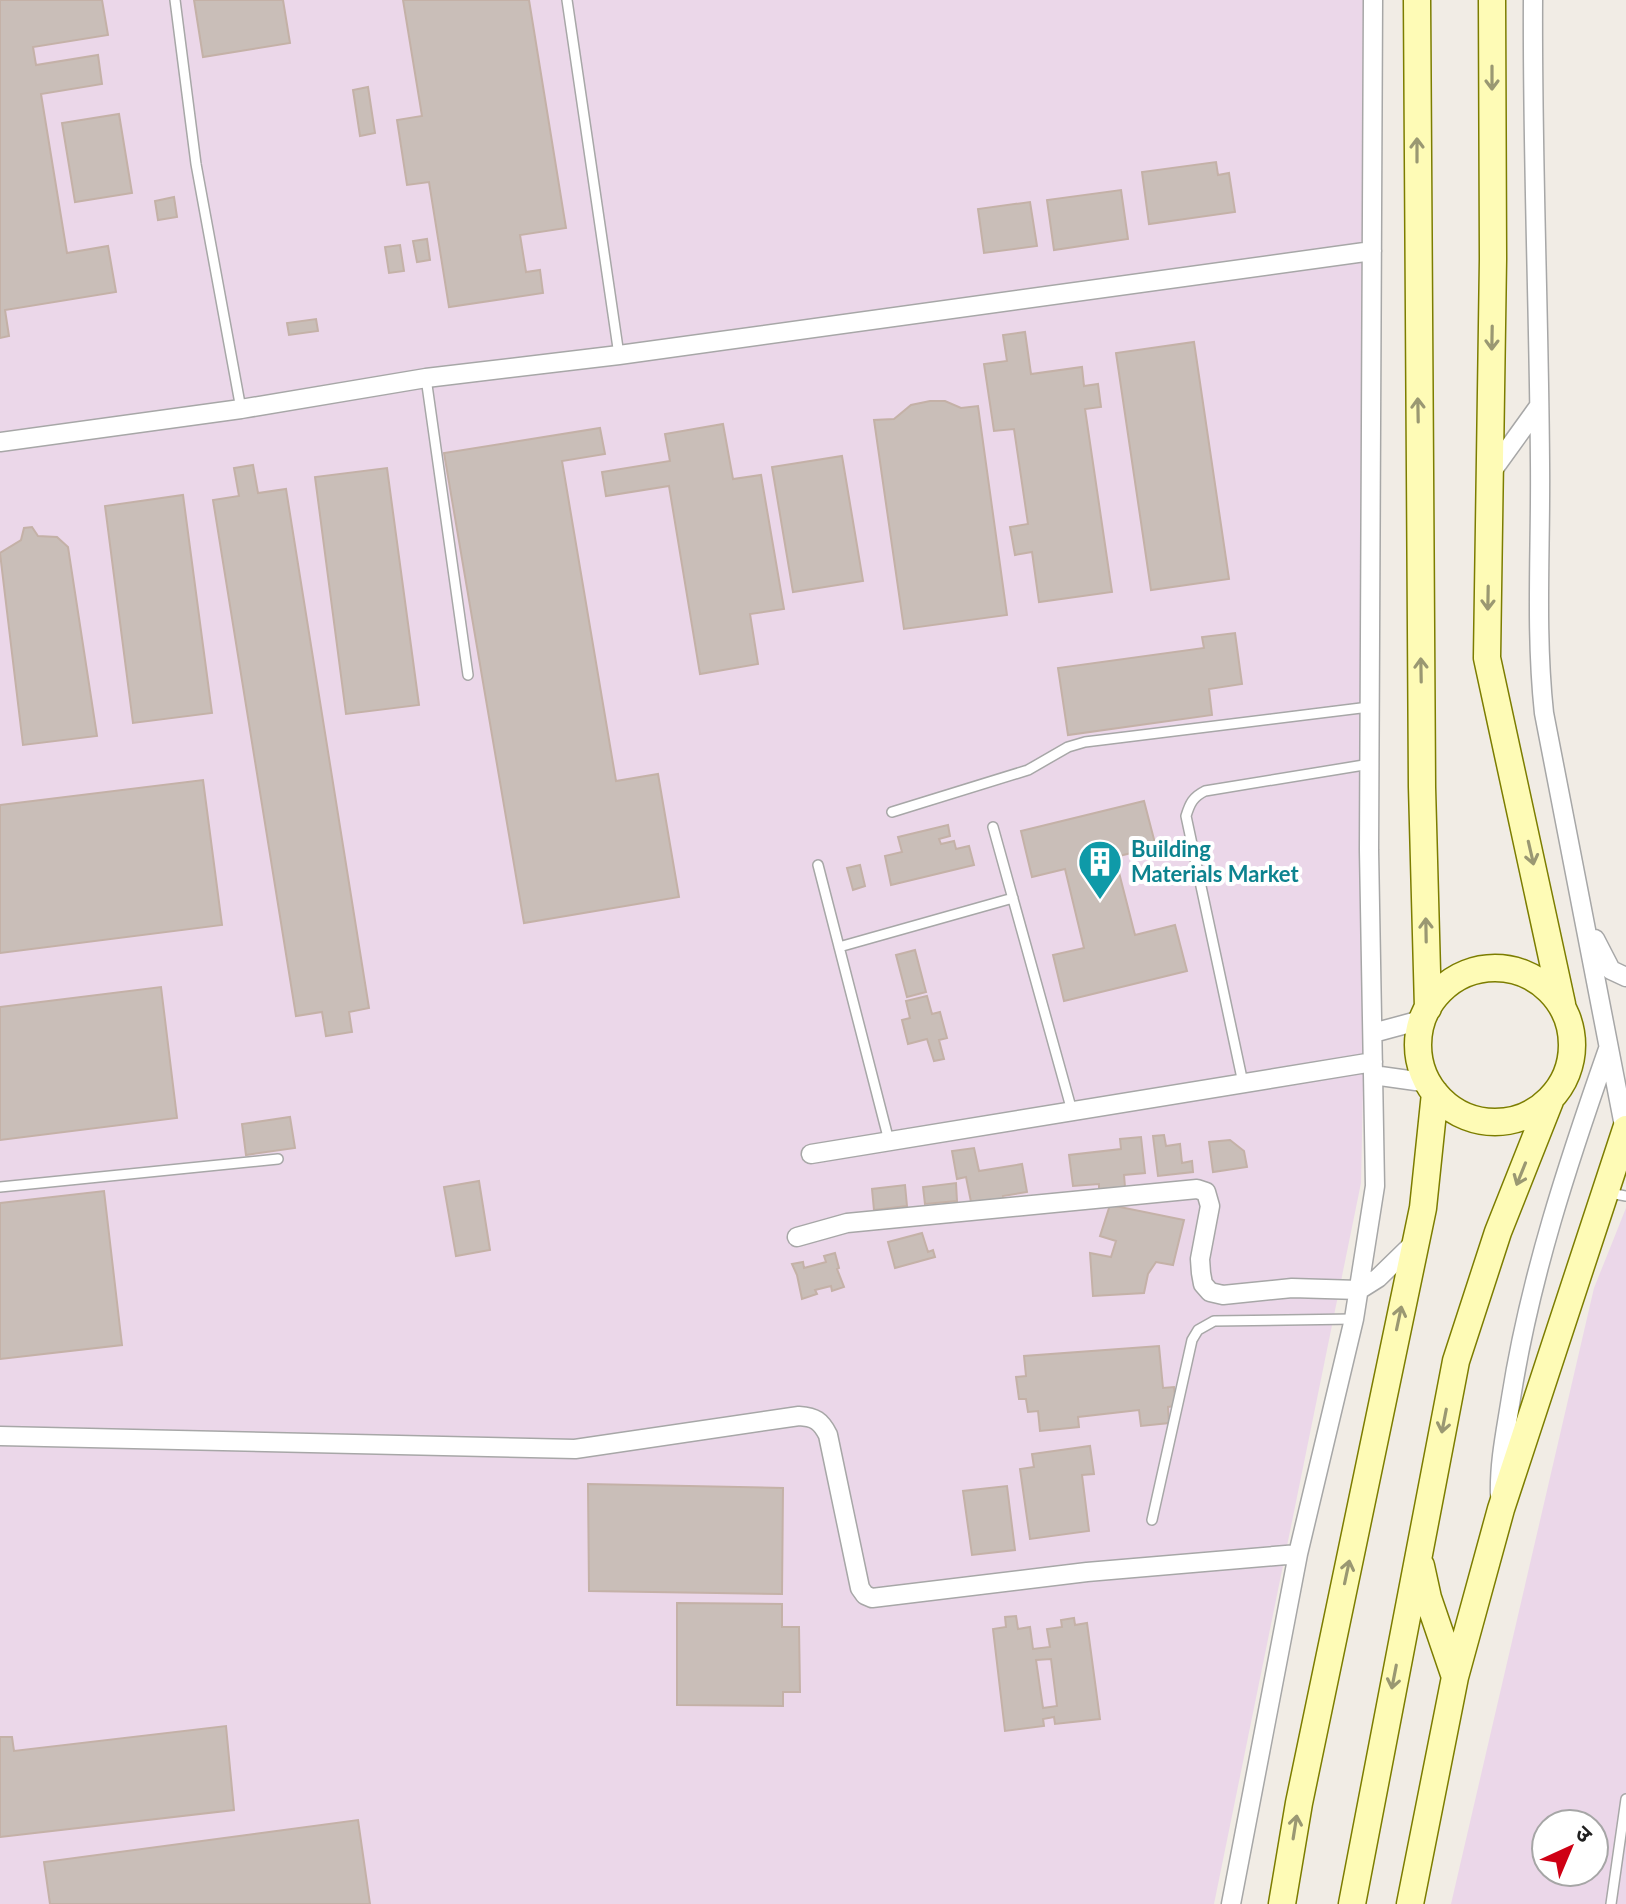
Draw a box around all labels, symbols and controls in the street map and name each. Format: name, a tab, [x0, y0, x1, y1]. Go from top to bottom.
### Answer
one-way arrow	[1484, 64, 1500, 91]
one-way arrow	[1409, 137, 1425, 164]
one-way arrow	[1484, 324, 1499, 351]
one-way arrow	[1410, 397, 1426, 424]
one-way arrow	[1480, 584, 1496, 611]
one-way arrow	[1413, 657, 1429, 684]
place label: Building Materials Market	[1131, 835, 1299, 887]
building icon: Building Materials Market	[1076, 838, 1124, 901]
one-way arrow	[1524, 840, 1539, 865]
one-way arrow	[1418, 917, 1433, 944]
one-way arrow	[1513, 1161, 1527, 1186]
one-way arrow	[1392, 1305, 1407, 1331]
one-way arrow	[1436, 1408, 1451, 1434]
one-way arrow	[1340, 1560, 1355, 1586]
one-way arrow	[1386, 1663, 1401, 1689]
north arrow	[1530, 1808, 1610, 1888]
one-way arrow	[1288, 1815, 1303, 1840]
text: उ	[1570, 1819, 1599, 1848]

